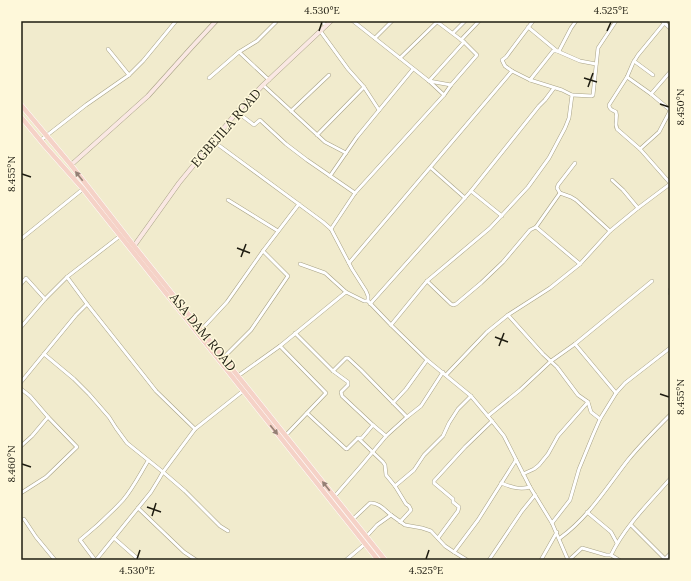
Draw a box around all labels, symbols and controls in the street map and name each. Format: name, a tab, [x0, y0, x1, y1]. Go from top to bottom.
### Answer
text: 4.530°E	[304, 4, 340, 17]
text: 4.525°E	[594, 4, 628, 17]
street label: EGBEJILA ROAD	[187, 85, 265, 171]
text: 8.450°N	[674, 88, 687, 125]
text: 8.455°N	[5, 156, 18, 192]
one-way arrow	[75, 170, 83, 181]
street label: ASA DAM ROAD	[165, 288, 240, 375]
text: 8.455°N	[674, 379, 687, 415]
one-way arrow	[270, 425, 279, 436]
text: 8.460°N	[5, 445, 18, 483]
one-way arrow	[321, 480, 330, 491]
text: 4.530°E	[119, 564, 155, 577]
text: 4.525°E	[409, 564, 443, 577]

